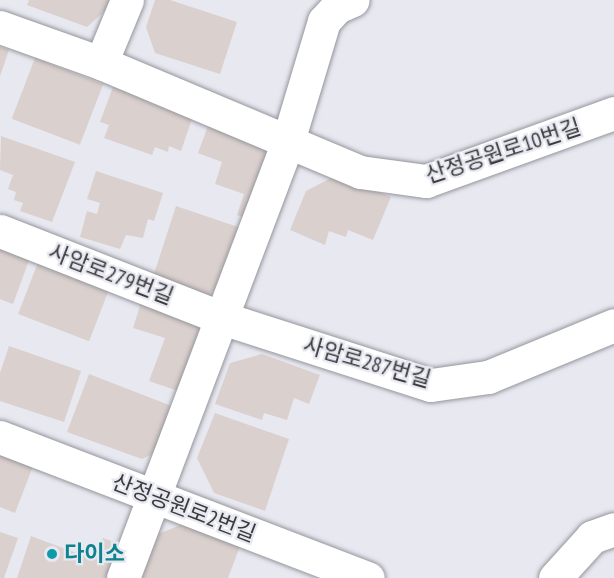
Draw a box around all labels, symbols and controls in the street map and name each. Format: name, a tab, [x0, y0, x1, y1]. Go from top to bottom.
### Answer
street label: 산정공원로10번길	[422, 113, 584, 189]
street label: 사암로279번길	[45, 238, 177, 310]
street label: 사암로287번길	[300, 331, 434, 393]
street label: 산정공원로2번길	[109, 469, 259, 547]
place label: 다이소	[64, 541, 125, 567]
marker: 다이소	[45, 547, 59, 561]

